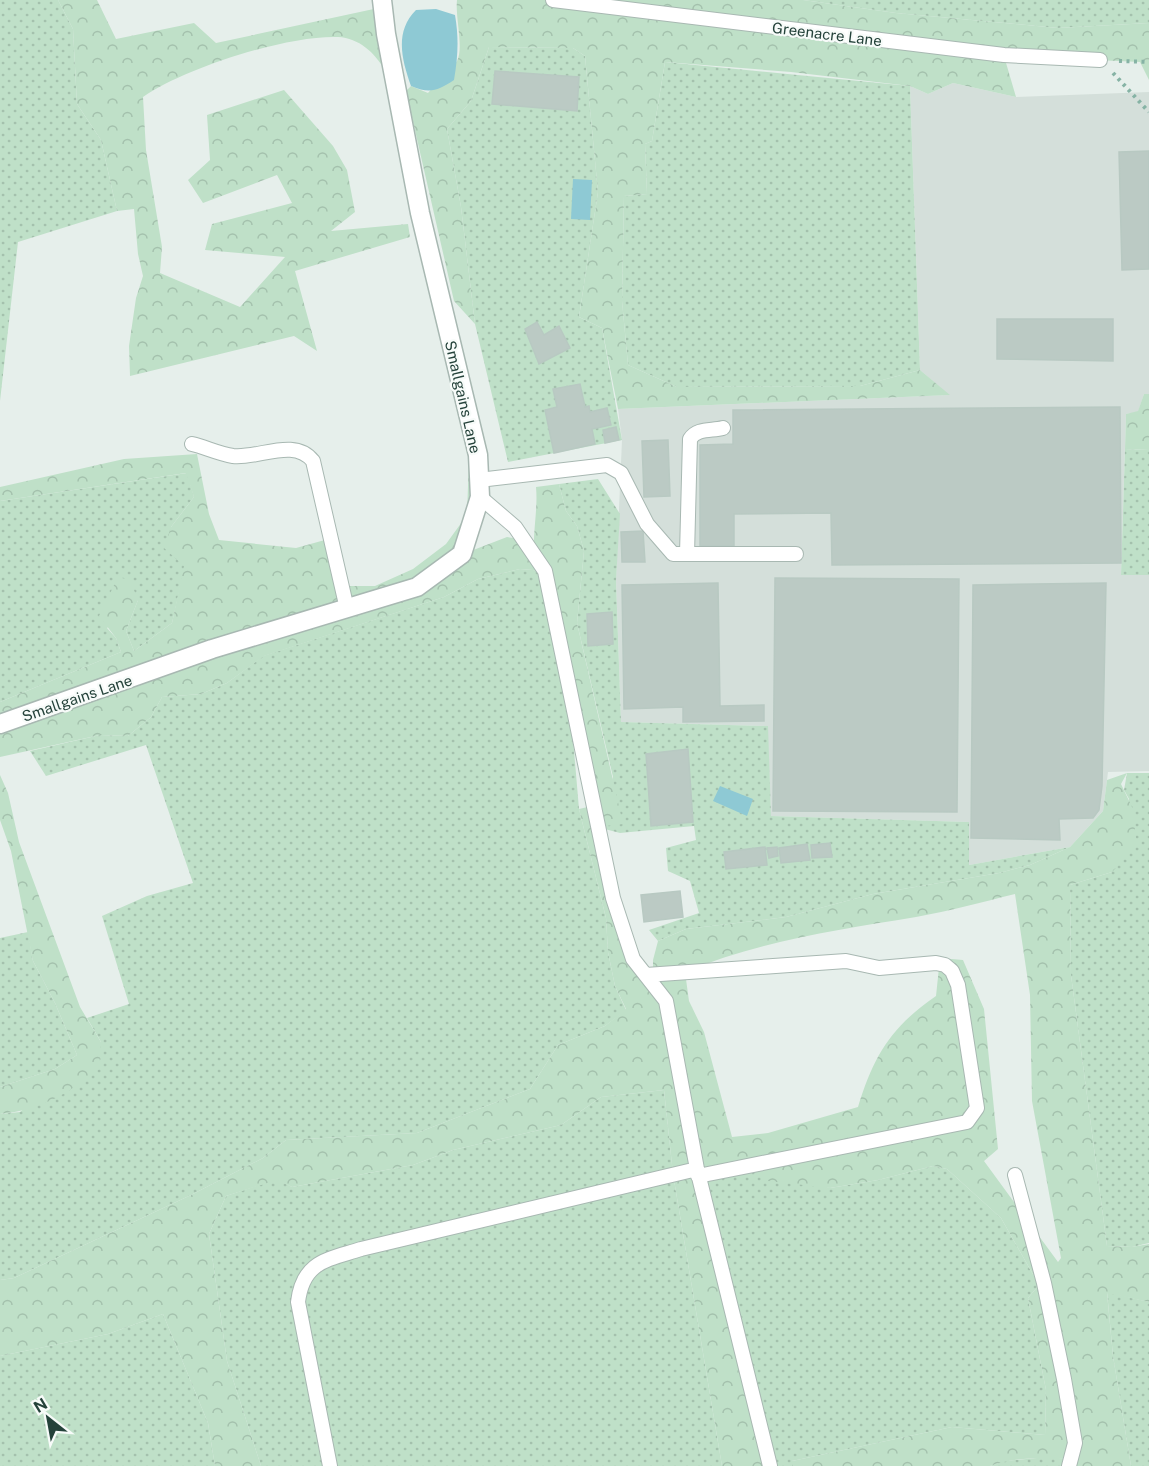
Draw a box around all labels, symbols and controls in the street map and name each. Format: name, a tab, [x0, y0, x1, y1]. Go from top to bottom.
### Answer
street label: Greenacre Lane	[771, 19, 883, 49]
street label: Smallgains Lane	[442, 339, 484, 455]
street label: Smallgains Lane	[20, 671, 134, 725]
north arrow	[18, 1388, 78, 1448]
text: N	[30, 1394, 51, 1417]

